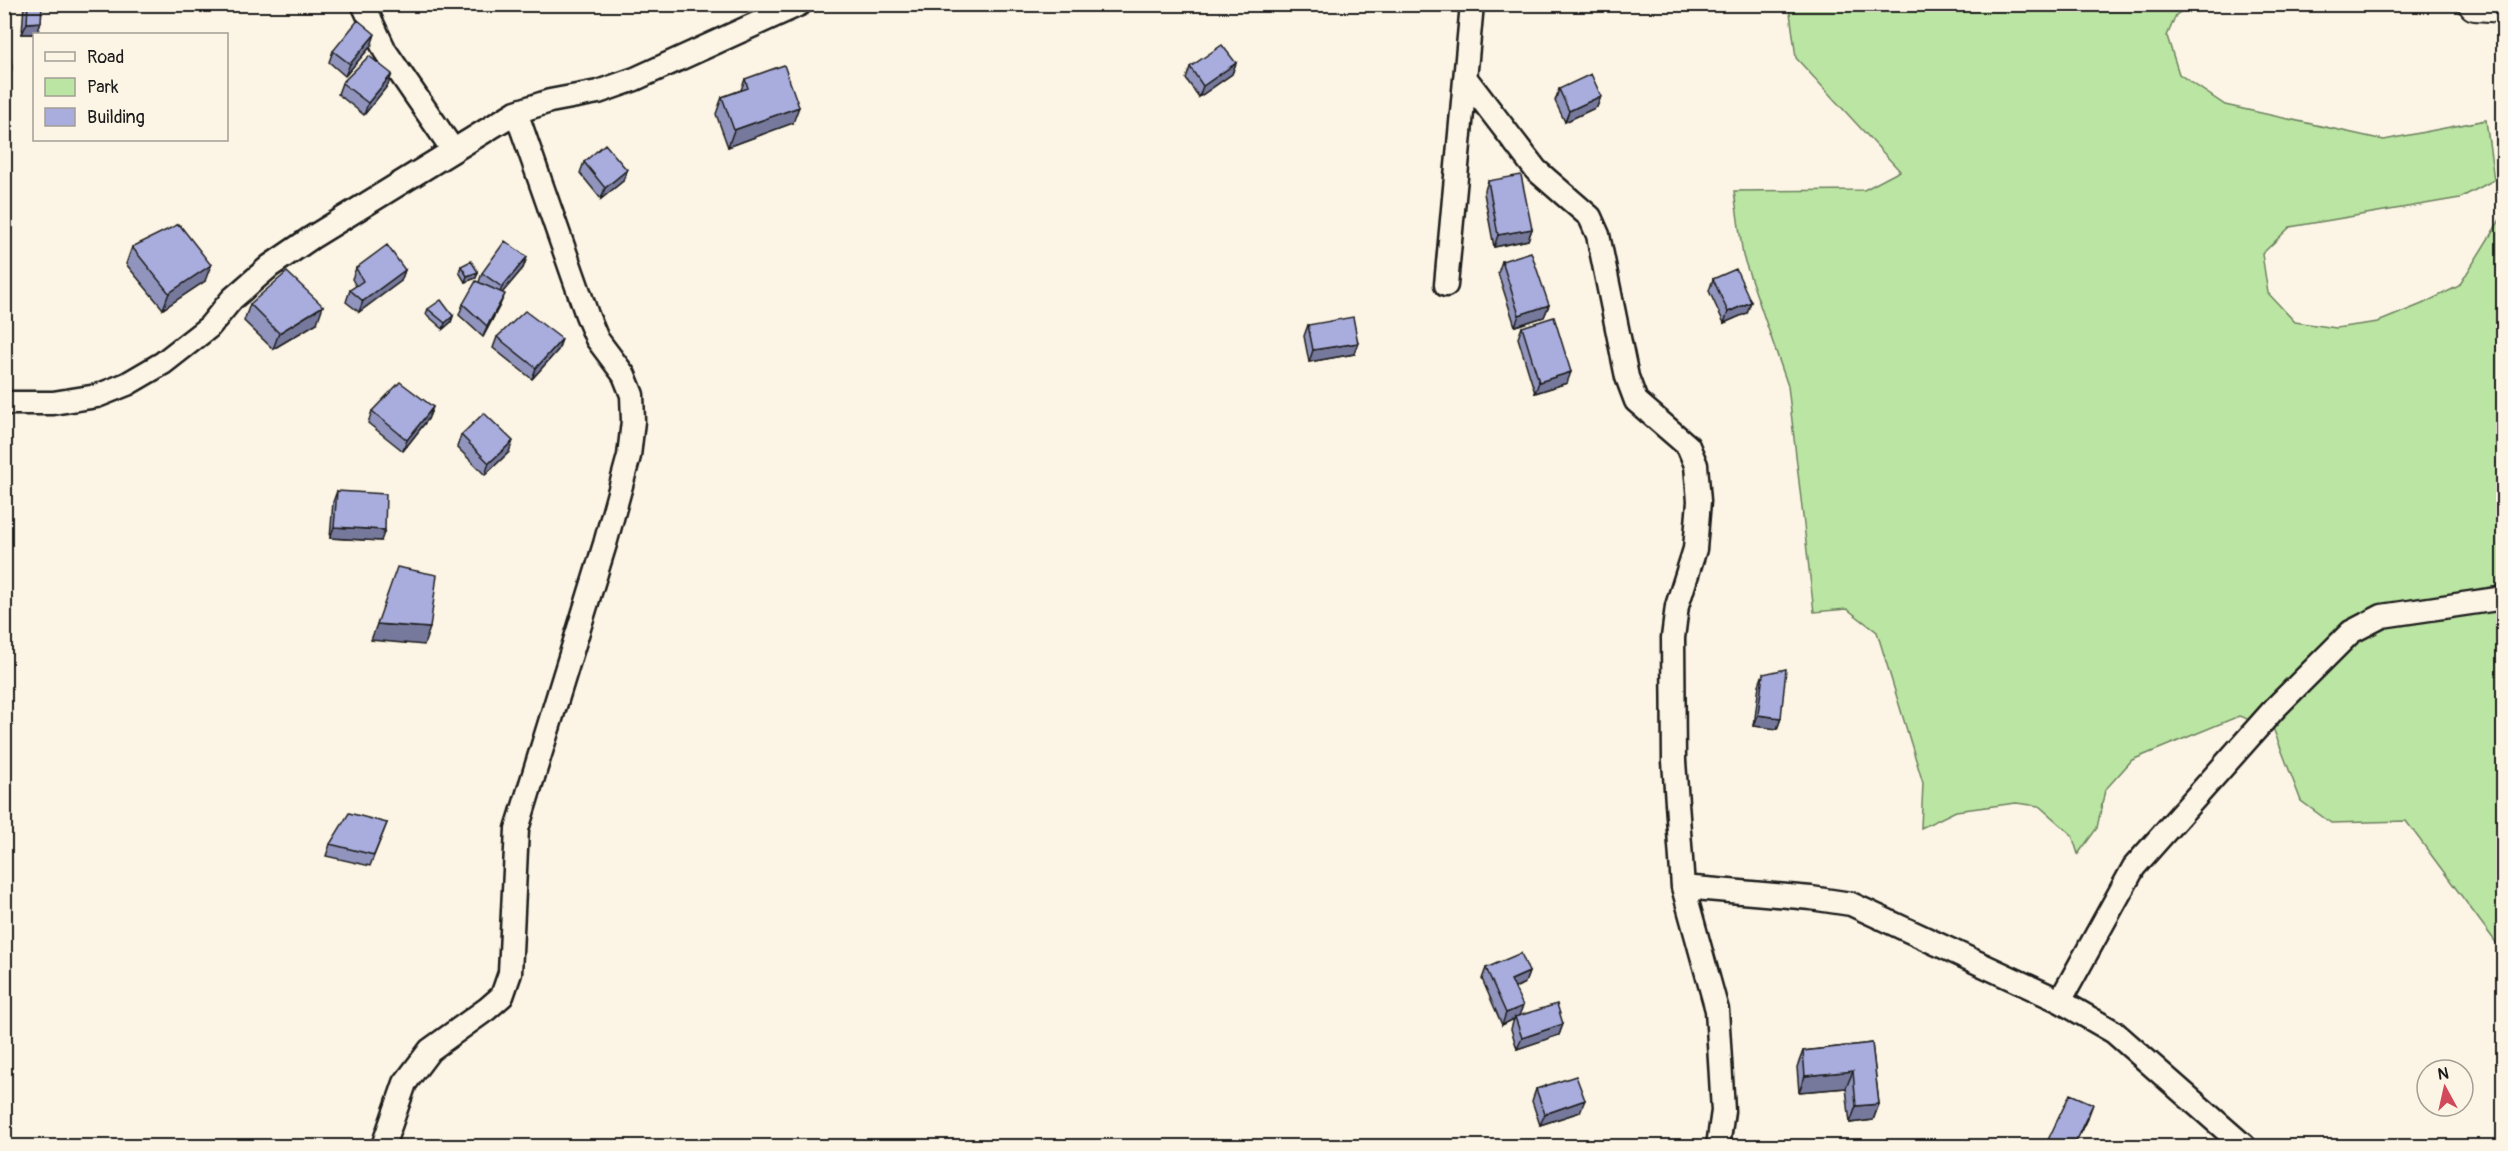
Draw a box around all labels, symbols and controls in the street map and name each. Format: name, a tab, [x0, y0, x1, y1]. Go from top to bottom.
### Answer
legend	[33, 33, 228, 141]
text: Road	[87, 46, 124, 69]
text: Park	[87, 76, 119, 99]
text: Building	[87, 106, 145, 129]
north arrow	[2415, 1058, 2475, 1118]
text: N	[2436, 1063, 2450, 1085]

